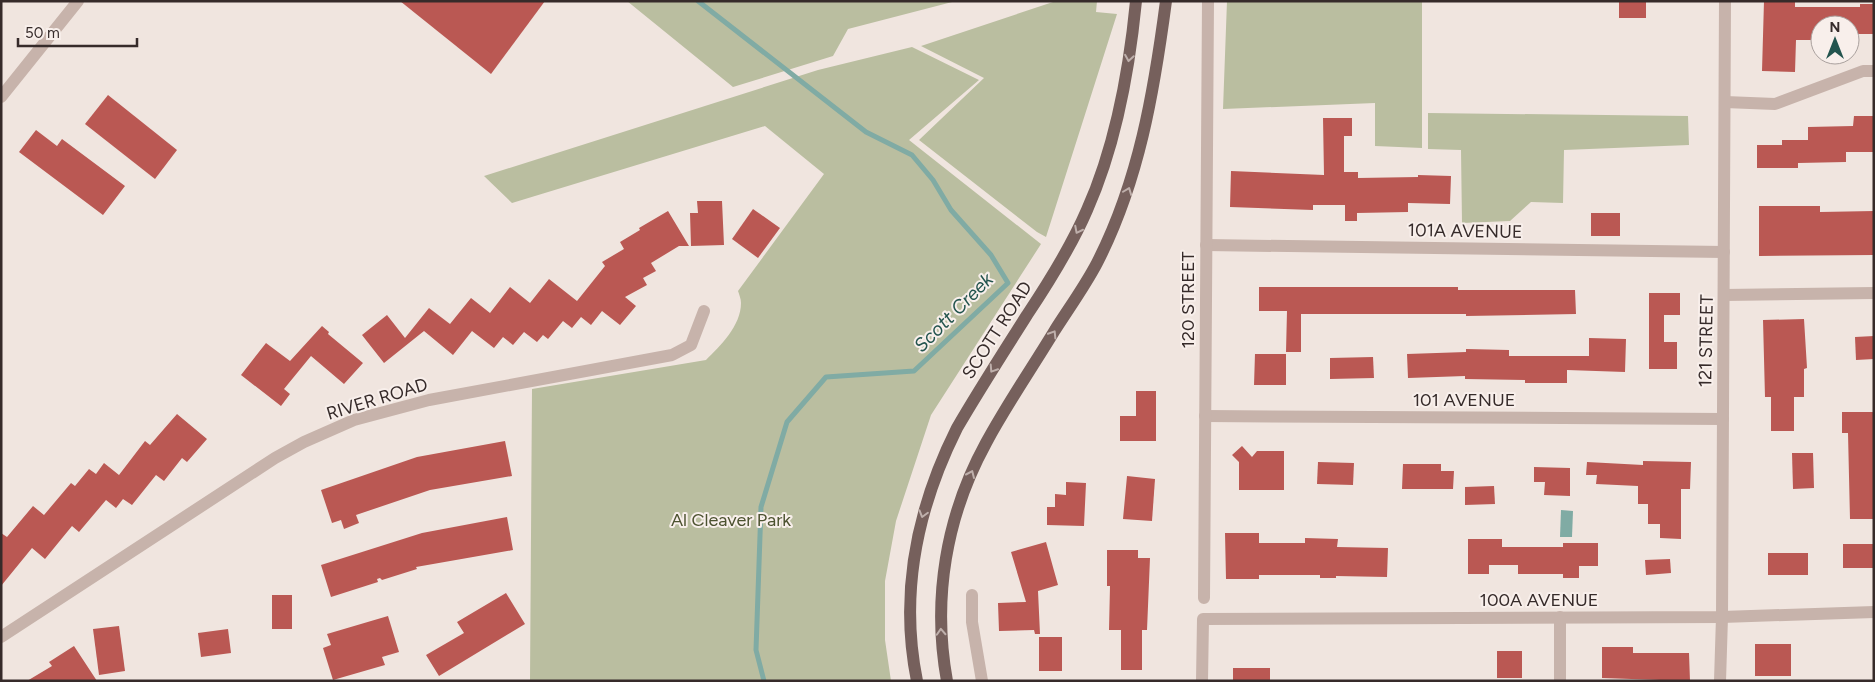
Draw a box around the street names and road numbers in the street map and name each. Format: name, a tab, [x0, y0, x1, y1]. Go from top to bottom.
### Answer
street label: 101A AVENUE	[1407, 219, 1523, 243]
street label: 120 STREET	[1177, 251, 1199, 348]
street label: SCOTT ROAD	[957, 277, 1037, 383]
street label: 121 STREET	[1694, 294, 1718, 388]
street label: RIVER ROAD	[324, 373, 430, 425]
street label: 101 AVENUE	[1413, 389, 1515, 411]
street label: 100A AVENUE	[1480, 589, 1599, 611]

